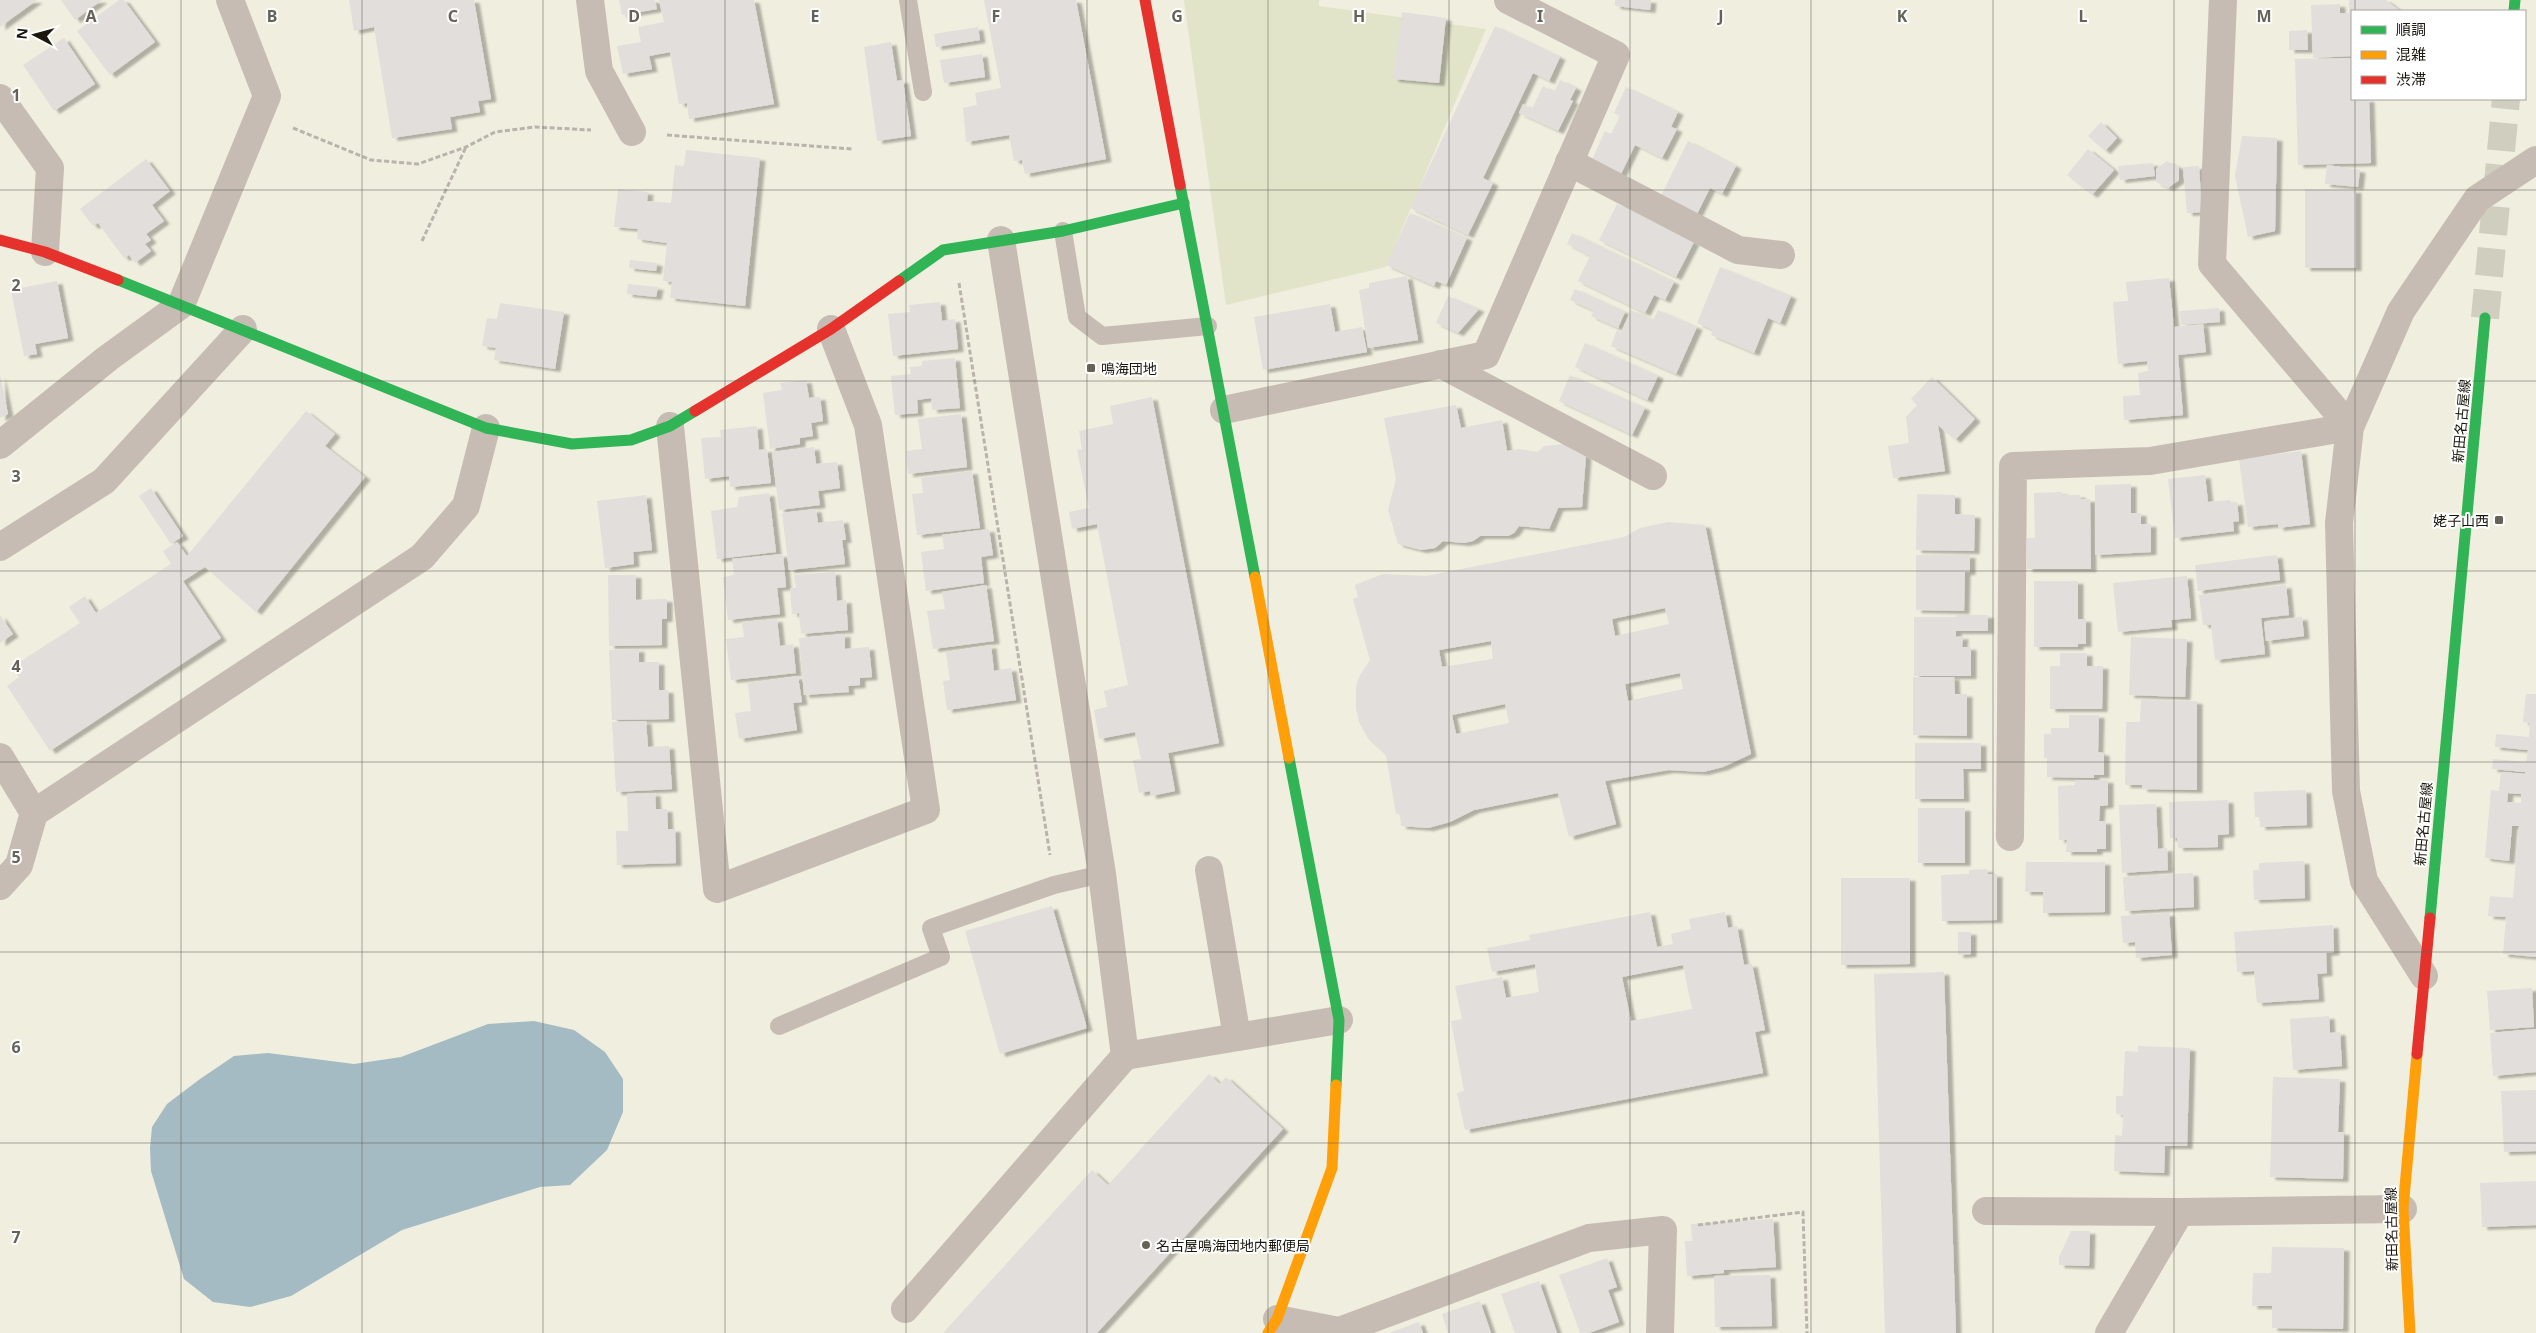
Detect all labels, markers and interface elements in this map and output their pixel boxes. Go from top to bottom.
text: A [85,5,97,27]
text: B [267,5,277,27]
text: C [448,5,458,27]
text: D [628,5,640,27]
text: E [811,5,820,27]
text: F [992,5,1000,27]
text: G [1171,5,1183,27]
text: H [1353,5,1365,27]
text: I [1537,5,1543,27]
text: J [1716,5,1724,27]
text: K [1897,5,1908,27]
text: L [2079,5,2088,27]
text: M [2256,5,2272,27]
north arrow [10,10,60,60]
legend [2351,10,2526,100]
text: 順調 [2396,19,2426,39]
text: N [12,27,32,40]
text: 混雑 [2396,44,2426,64]
text: 渋滞 [2396,69,2426,89]
text: 1 [11,84,21,106]
text: 2 [11,274,21,296]
place label: 鳴海団地 [1101,359,1157,378]
marker: 鳴海団地 [1085,362,1097,374]
street label: 新田名古屋線 [2448,378,2474,464]
text: 3 [11,465,21,487]
place label: 姥子山西 [2433,511,2489,530]
marker: 姥子山西 [2493,514,2505,526]
text: 4 [11,655,21,677]
street label: 新田名古屋線 [2410,781,2436,867]
text: 5 [11,846,21,868]
text: 6 [11,1036,21,1058]
street label: 新田名古屋線 [2381,1187,2401,1271]
text: 7 [11,1226,21,1248]
place label: 名古屋鳴海団地内郵便局 [1156,1236,1310,1255]
marker: 名古屋鳴海団地内郵便局 [1140,1239,1152,1251]

